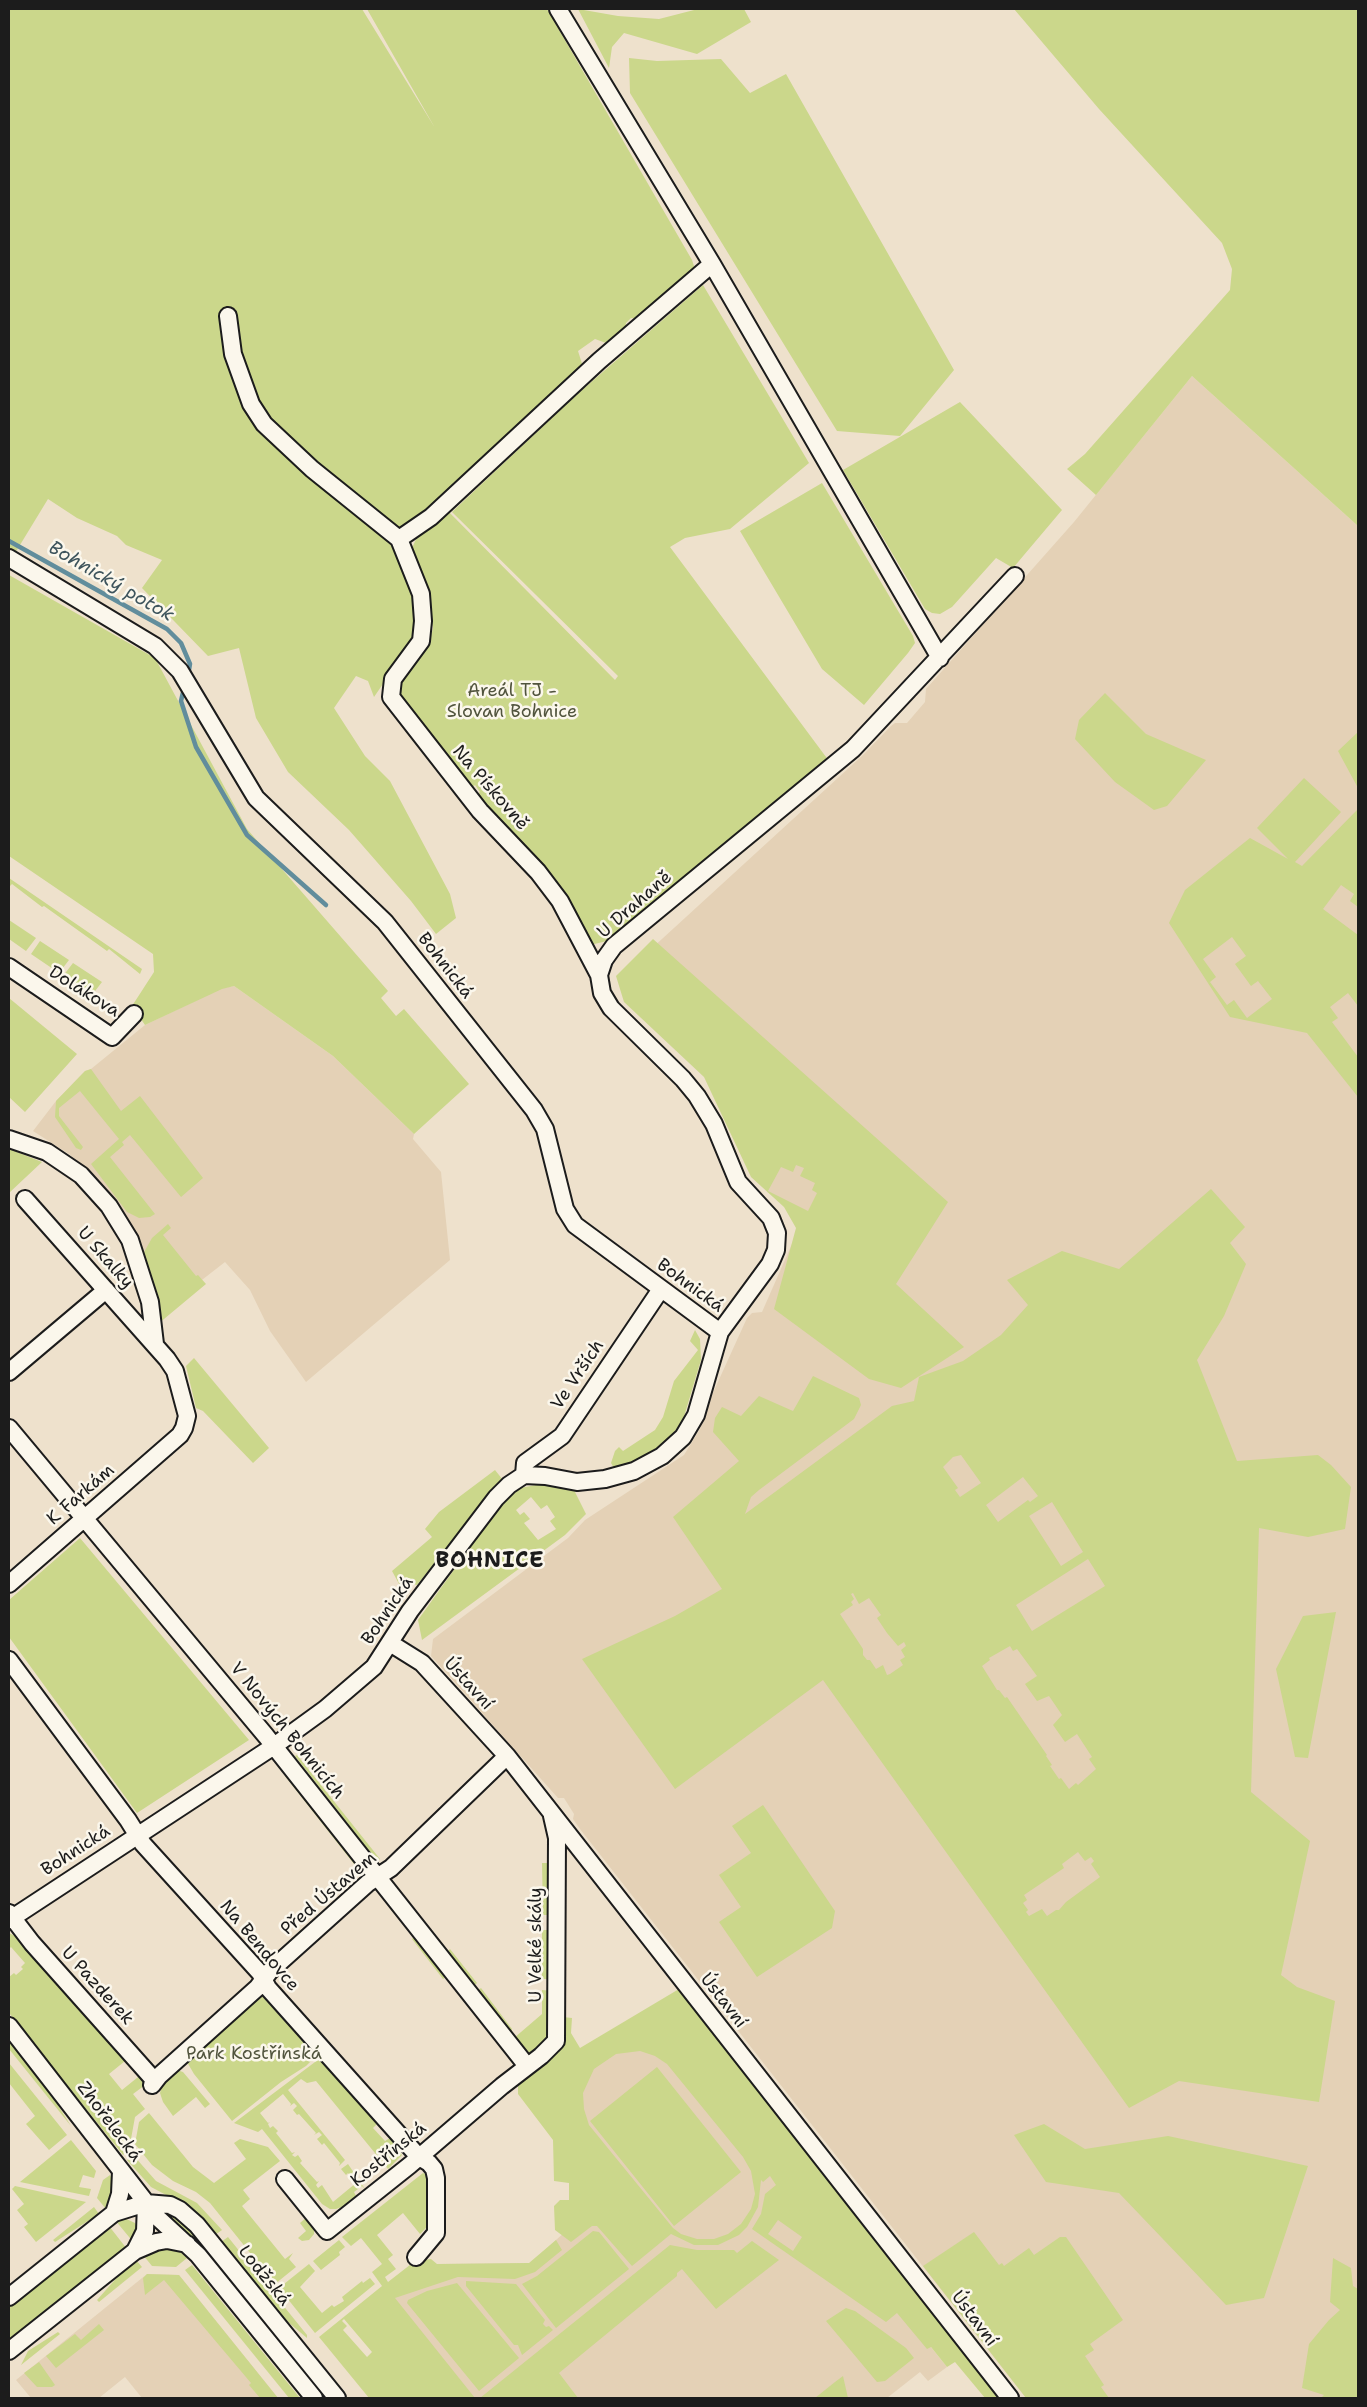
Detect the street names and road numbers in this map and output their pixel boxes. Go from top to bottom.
street label: Na Pískovně [447,741,533,835]
street label: U Drahaně [593,867,677,943]
street label: Bohnická [413,929,477,1003]
street label: Dolákova [44,962,124,1022]
street label: U Skalky [72,1223,138,1293]
street label: Bohnická [652,1254,728,1318]
street label: Ve Vrších [547,1336,609,1414]
street label: K Farkám [43,1460,119,1530]
street label: Bohnická [357,1573,419,1649]
street label: Ústavní [439,1653,497,1715]
street label: V Nových Bohnicích [225,1658,349,1804]
street label: Bohnická [38,1821,114,1881]
street label: Před Ústavem [277,1848,381,1940]
street label: U Velké skály [525,1887,547,2003]
street label: Na Bendovce [215,1896,303,1996]
street label: U Pazderek [56,1942,138,2030]
street label: Ústavní [695,1969,751,2033]
street label: Zhořelecká [72,2078,146,2166]
street label: Kostřínská [347,2118,431,2192]
street label: Lodžská [233,2241,295,2311]
street label: Ústavní [946,2287,1002,2351]

